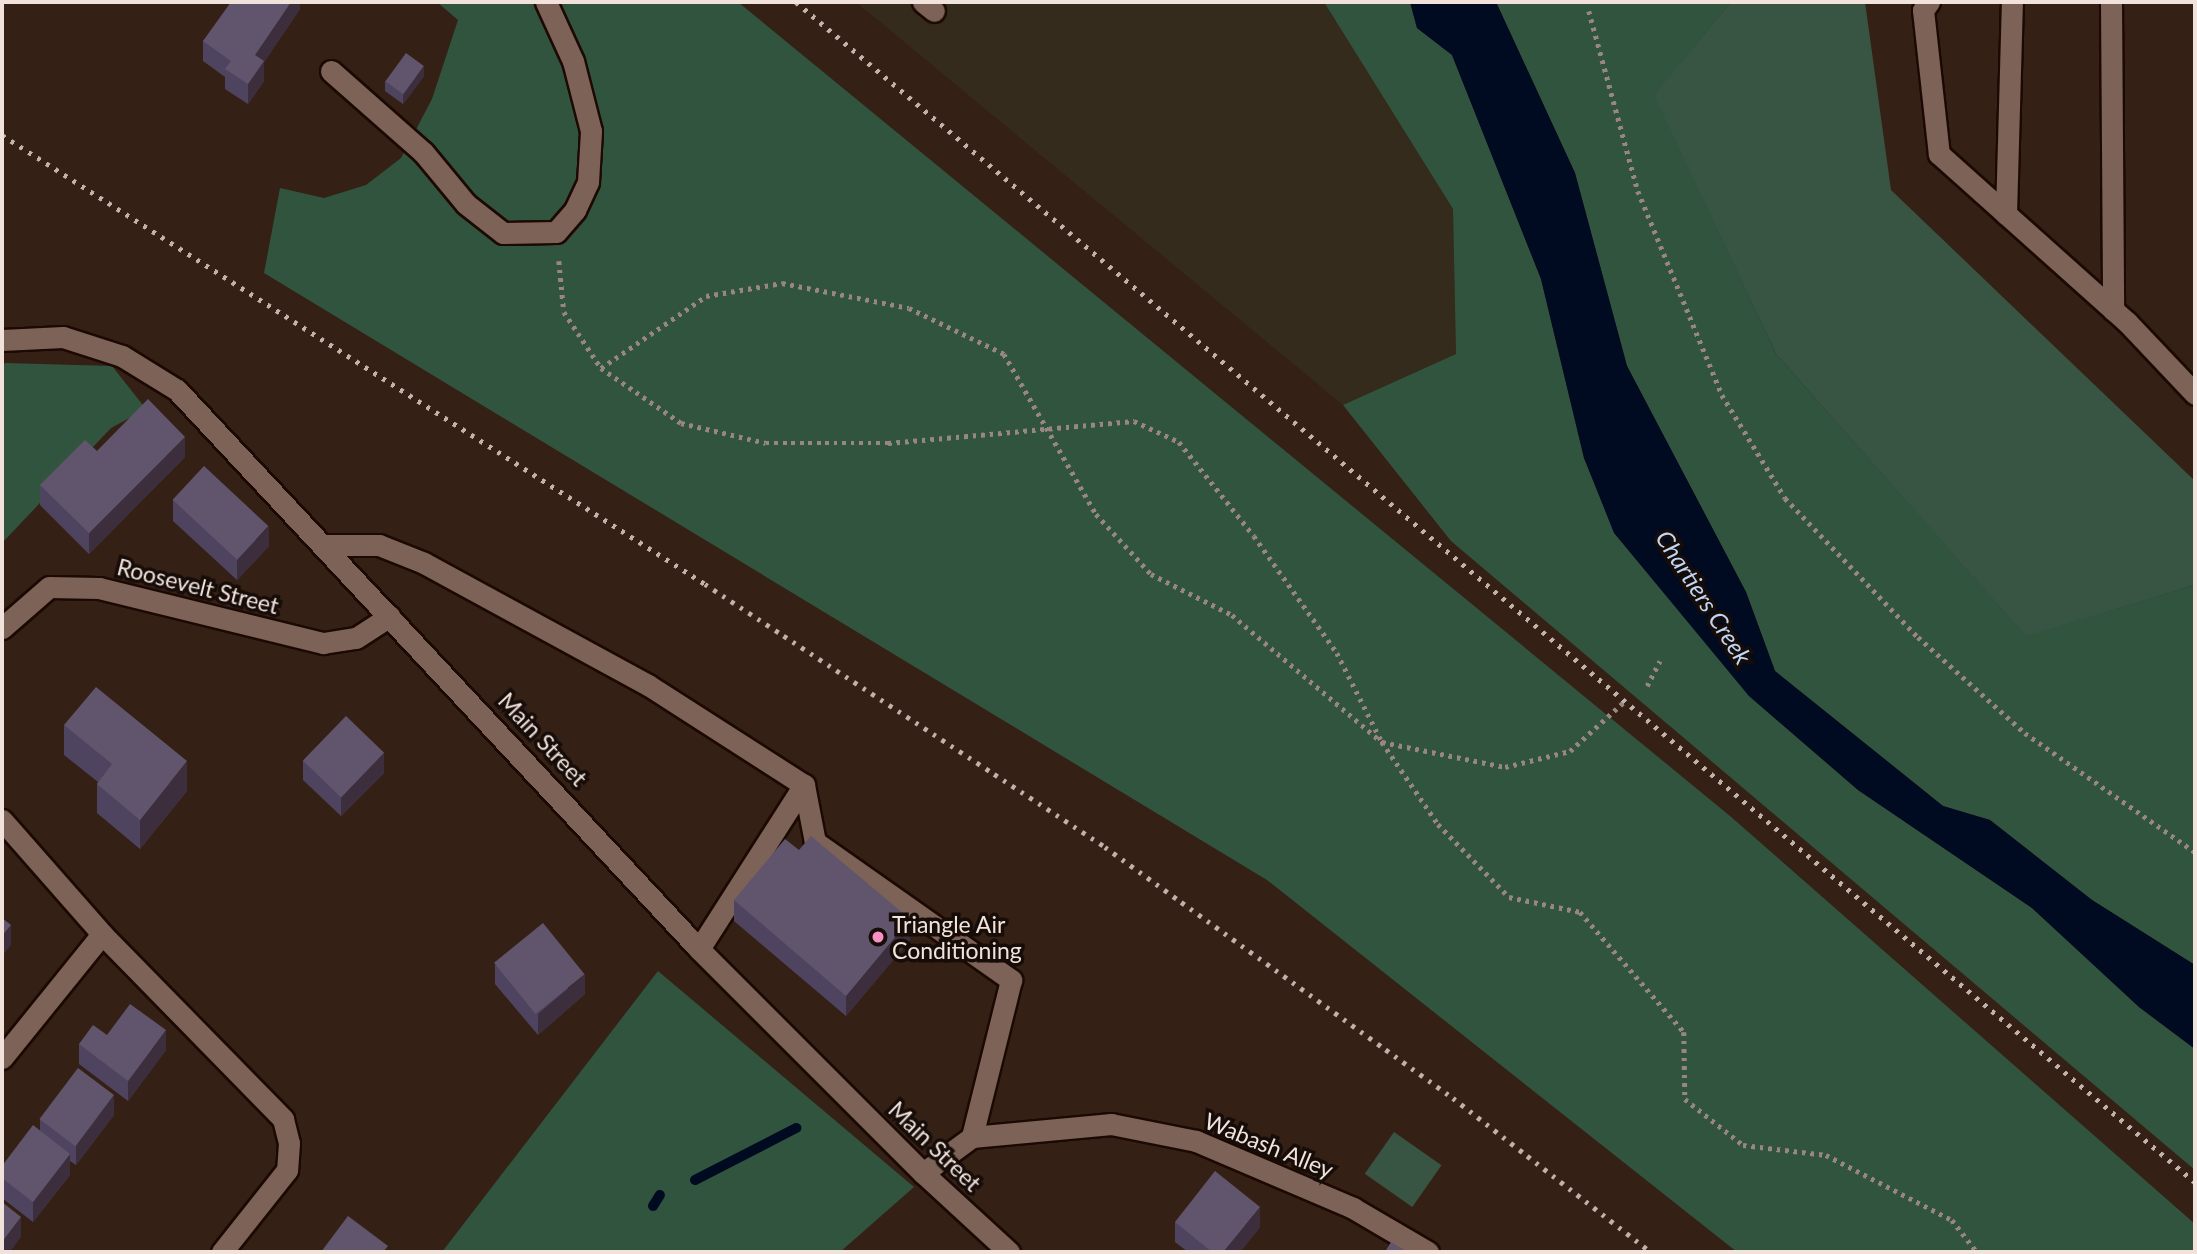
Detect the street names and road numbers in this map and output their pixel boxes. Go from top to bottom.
street label: Roosevelt Street [114,553,282,619]
street label: Main Street [493,687,593,791]
street label: Main Street [883,1095,987,1197]
street label: Wabash Alley [1200,1107,1338,1183]

